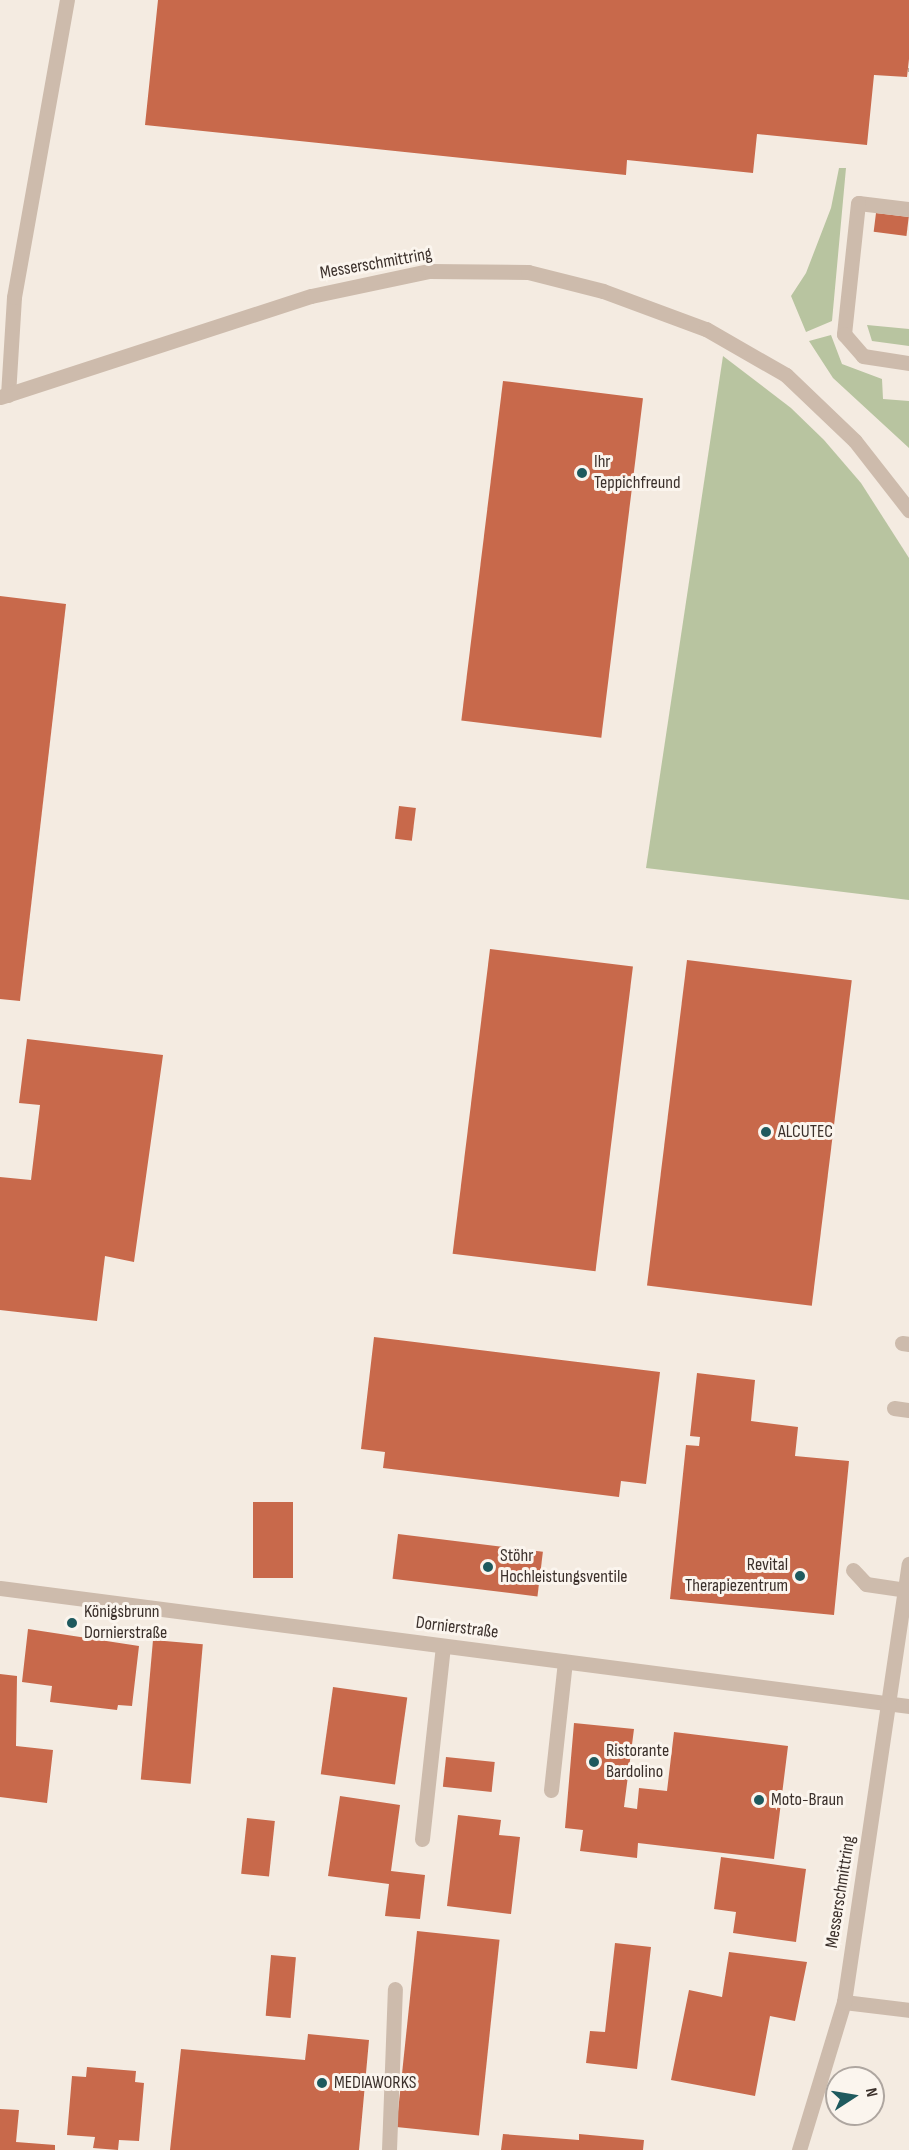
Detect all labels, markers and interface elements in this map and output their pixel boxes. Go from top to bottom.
street label: Messerschmittring [318,244,434,284]
place label: Ihr Teppichfreund [594,452,681,494]
marker: Ihr Teppichfreund [575,466,589,480]
place label: ALCUTEC [778,1121,833,1143]
marker: ALCUTEC [759,1125,773,1139]
place label: Stöhr Hochleistungsventile [500,1546,628,1588]
place label: Revital Therapiezentrum [685,1555,788,1598]
marker: Stöhr Hochleistungsventile [481,1560,495,1574]
marker: Revital Therapiezentrum [793,1569,807,1583]
place label: Königsbrunn Dornierstraße [84,1602,167,1644]
street label: Dornierstraße [414,1612,500,1644]
marker: Königsbrunn Dornierstraße [65,1616,79,1630]
place label: Ristorante Bardolino [606,1741,669,1784]
marker: Ristorante Bardolino [587,1755,601,1769]
place label: Moto-Braun [771,1789,844,1811]
marker: Moto-Braun [752,1793,766,1807]
street label: Messerschmittring [821,1834,861,1950]
north arrow [825,2066,885,2126]
place label: MEDIAWORKS [334,2072,416,2094]
marker: MEDIAWORKS [315,2076,329,2090]
text: N [861,2086,881,2099]

